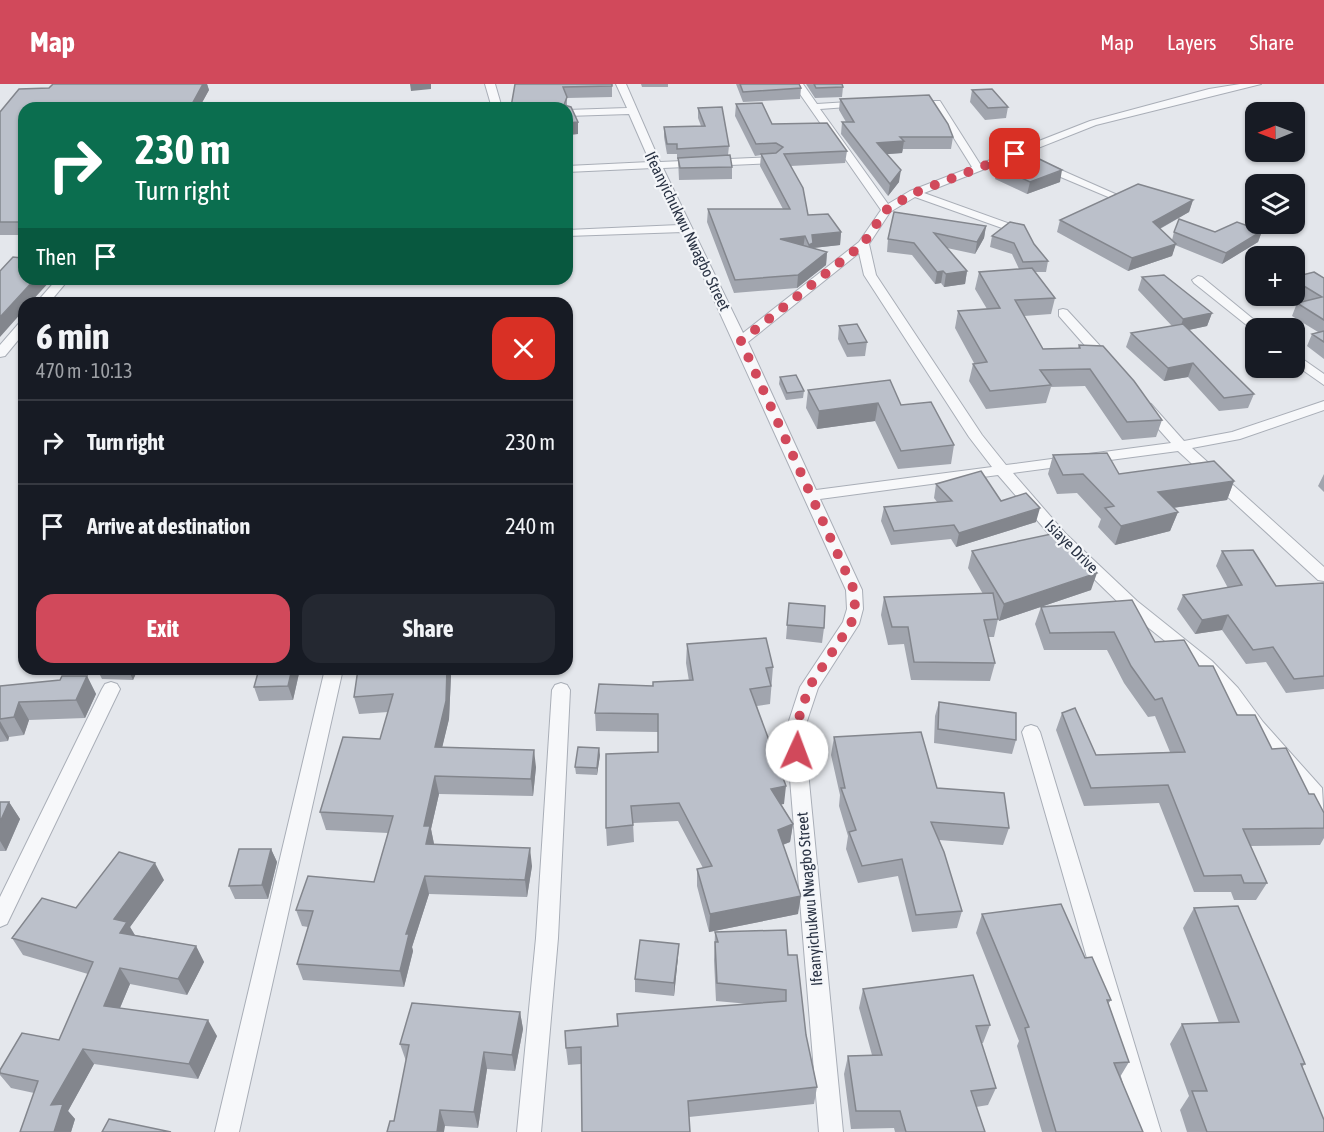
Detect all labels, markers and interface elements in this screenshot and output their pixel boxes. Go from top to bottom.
text: Map [30,26,75,58]
text: Map [1100,30,1134,54]
text: Layers [1167,30,1217,54]
text: Share [1250,30,1294,54]
north arrow [1245,102,1305,162]
map controls [1245,102,1305,378]
text: 230 m [135,125,230,173]
icon: right [36,126,114,204]
pin [989,128,1040,179]
icon: arrive [998,137,1031,170]
street label: Ifeanyichukwu Nwagbo Street [641,149,735,314]
button: layers [1245,174,1305,234]
text: Turn right [135,175,230,206]
icon: arrive [89,240,122,273]
text: Then [36,244,77,270]
button: + [1245,246,1305,306]
text: 6 min [36,315,110,357]
button: close [492,317,555,380]
button: − [1245,318,1305,378]
text: 470 m · 10:13 [36,359,133,382]
icon: right [36,426,69,459]
text: Turn right [87,429,164,455]
text: 230 m [505,429,555,455]
icon: arrive [36,510,69,543]
text: Arrive at destination [87,513,250,539]
text: 240 m [505,513,555,539]
street label: Isiaye Drive [1041,516,1102,577]
button: Exit [36,594,290,663]
button: Share [302,594,555,663]
position arrow [765,719,829,783]
street label: Ifeanyichukwu Nwagbo Street [792,811,827,987]

